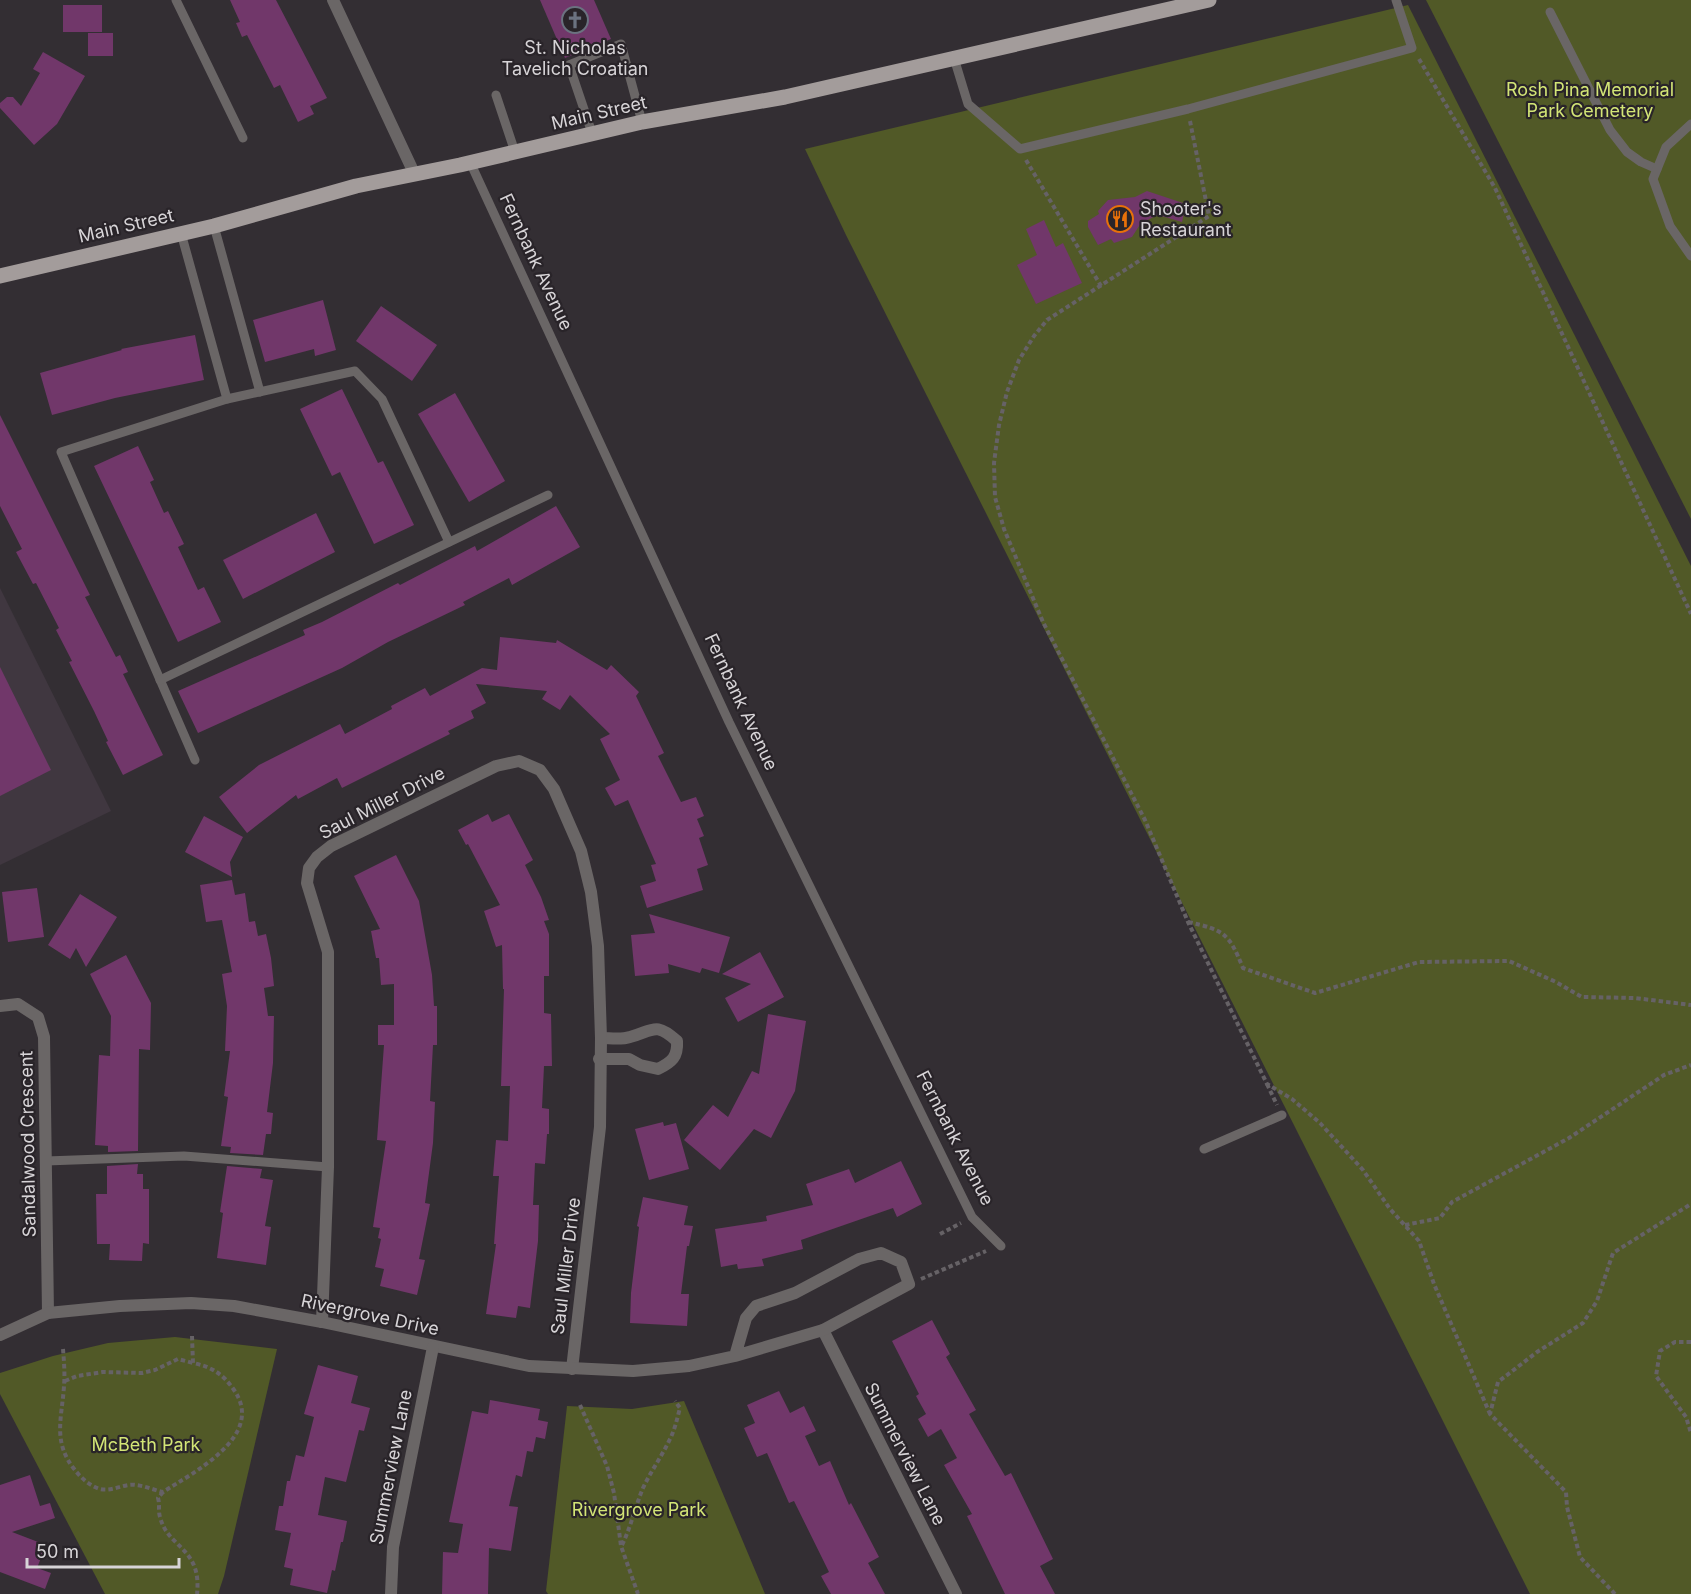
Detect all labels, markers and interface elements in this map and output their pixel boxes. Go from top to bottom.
church icon: St. Nicholas Tavelich Croatian [560,5,590,35]
place label: St. Nicholas Tavelich Croatian [502,37,648,79]
park label: Rosh Pina Memorial Park Cemetery [1506,79,1674,121]
street label: Main Street [549,91,649,134]
street label: Fernbank Avenue [496,190,577,333]
place label: Shooter's Restaurant [1140,198,1232,240]
street label: Main Street [76,204,176,247]
restaurant icon: Shooter's Restaurant [1105,204,1135,234]
street label: Fernbank Avenue [701,630,782,773]
street label: Saul Miller Drive [315,762,448,843]
street label: Sandalwood Crescent [15,1050,40,1238]
street label: Fernbank Avenue [912,1067,998,1209]
street label: Saul Miller Drive [547,1196,584,1336]
street label: Rivergrove Drive [299,1290,441,1339]
street label: Summerview Lane [860,1379,950,1529]
street label: Summerview Lane [365,1388,416,1546]
park label: McBeth Park [92,1434,201,1455]
park label: Rivergrove Park [572,1499,706,1520]
scale bar [27,1531,178,1569]
text: 50 m [36,1541,79,1562]

